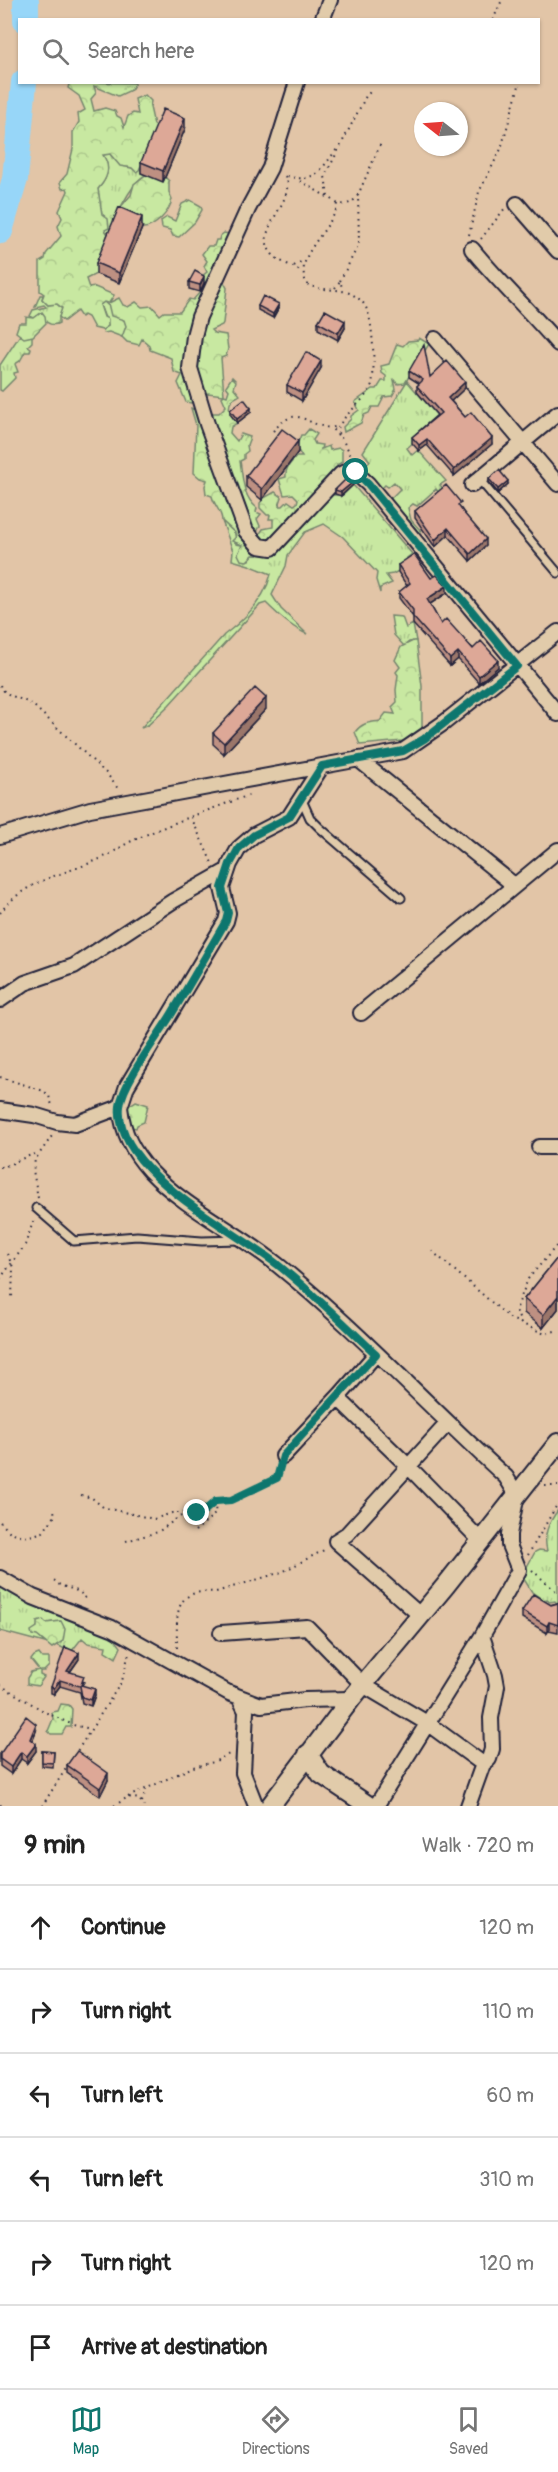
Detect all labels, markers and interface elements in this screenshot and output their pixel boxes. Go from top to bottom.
search box [18,18,540,84]
icon: search [39,35,72,68]
text: Search here [87,37,194,65]
north arrow [414,102,468,156]
route start [342,458,368,484]
route end [183,1499,209,1525]
text: 9 min [24,1829,85,1861]
text: Walk · 720 m [422,1833,534,1858]
icon: ahead [24,1911,57,1944]
text: Continue [81,1913,165,1941]
text: 120 m [479,1915,534,1940]
icon: right [24,1995,57,2028]
text: Turn right [81,1997,171,2025]
text: 110 m [483,1999,534,2024]
icon: left [24,2079,57,2112]
text: Turn left [81,2081,163,2109]
text: 60 m [487,2083,534,2108]
icon: left [24,2163,57,2196]
text: Turn left [81,2165,163,2193]
text: 310 m [479,2167,534,2192]
icon: right [24,2247,57,2280]
text: Turn right [81,2249,171,2277]
text: 120 m [479,2251,534,2276]
icon: arrive [24,2331,57,2364]
text: Arrive at destination [81,2333,267,2361]
tab: Map [70,2403,103,2459]
tab: Directions [242,2403,310,2459]
tab: Saved [449,2403,488,2459]

